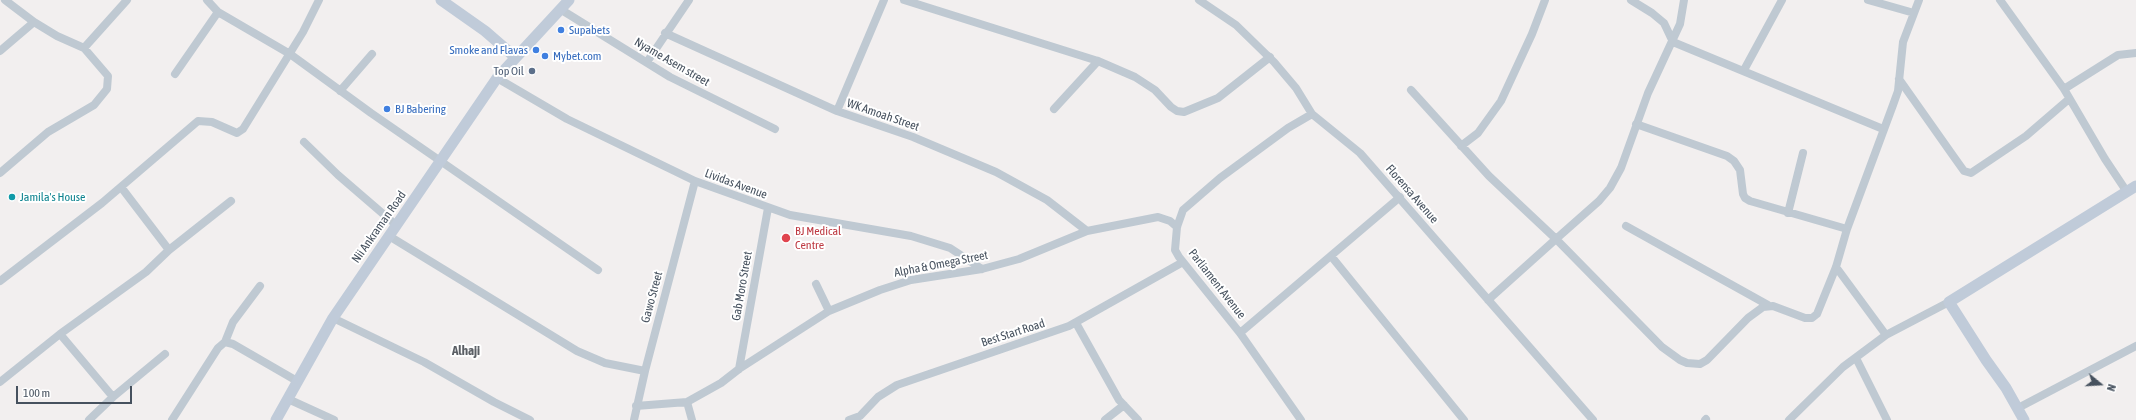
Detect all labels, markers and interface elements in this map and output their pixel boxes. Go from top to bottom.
place label: Supabets [569,23,610,37]
marker: Supabets [556,25,566,35]
street label: Nyame Asem street [632,35,712,89]
place label: Smoke and Flavas [450,43,528,57]
marker: Smoke and Flavas [531,45,541,55]
place label: Mybet.com [553,49,601,63]
marker: Mybet.com [540,51,550,61]
place label: Top Oil [494,64,524,78]
marker: Top Oil [527,66,537,76]
street label: WK Amoah Street [845,96,921,134]
place label: BJ Babering [395,102,446,116]
marker: BJ Babering [382,104,392,114]
street label: Florensa Avenue [1383,162,1441,226]
street label: Lividas Avenue [703,166,769,202]
street label: Nii Ankraman Road [349,188,409,266]
place label: Jamila's House [20,190,86,204]
marker: Jamila's House [7,192,17,202]
place label: BJ Medical Centre [795,224,841,252]
marker: BJ Medical Centre [780,232,792,244]
street label: Parliament Avenue [1185,246,1249,322]
street label: Alpha & Omega Street [893,248,989,280]
street label: Gab Moro Street [729,250,755,322]
street label: Gawo Street [638,270,666,324]
street label: Best Start Road [979,316,1047,350]
district label: Alhaji [452,343,480,359]
north arrow [2080,364,2120,404]
scale bar [18,378,134,404]
text: N [2105,383,2118,393]
text: 100 m [23,386,50,400]

